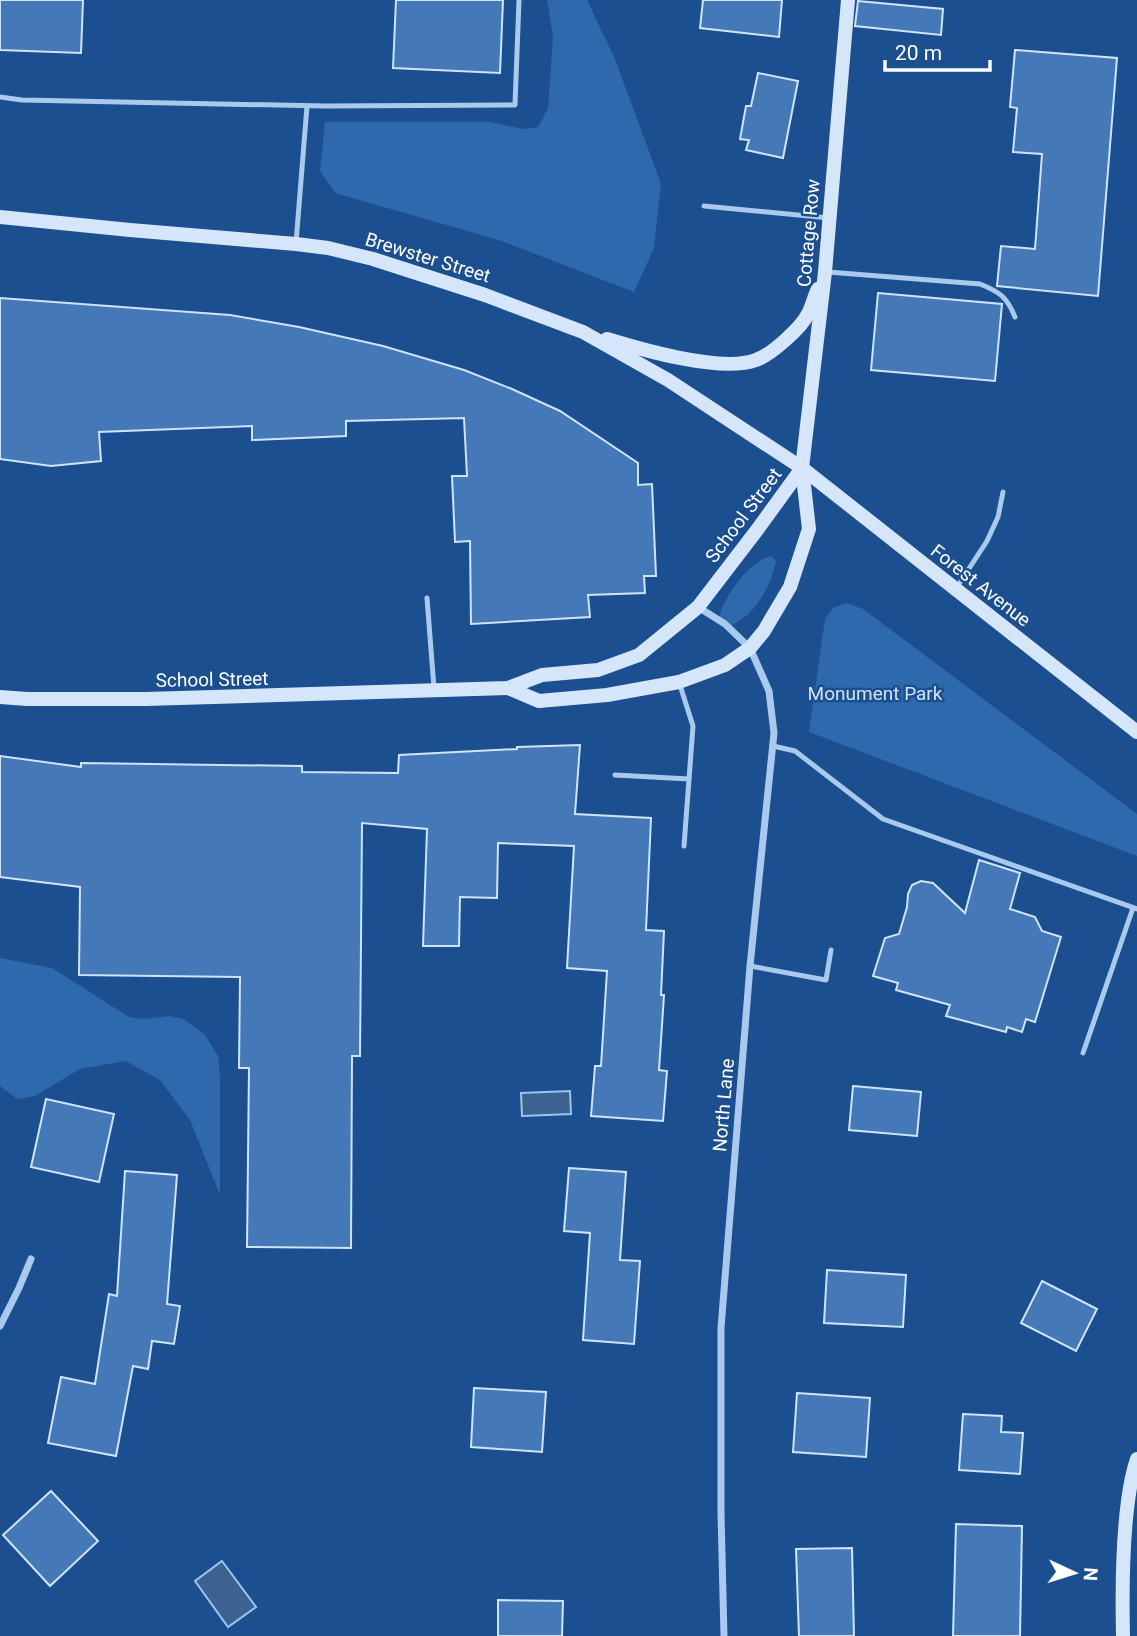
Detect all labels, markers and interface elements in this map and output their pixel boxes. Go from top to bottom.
scale bar [885,28,990,72]
text: 20 m [895,41,942,65]
street label: Cottage Row [792,178,825,288]
street label: Brewster Street [362,228,493,287]
street label: School Street [700,463,787,567]
street label: Forest Avenue [926,539,1035,632]
street label: School Street [155,667,269,692]
park label: Monument Park [808,682,943,705]
street label: North Lane [708,1057,739,1153]
north arrow [1039,1538,1109,1608]
text: N [1079,1567,1102,1582]

